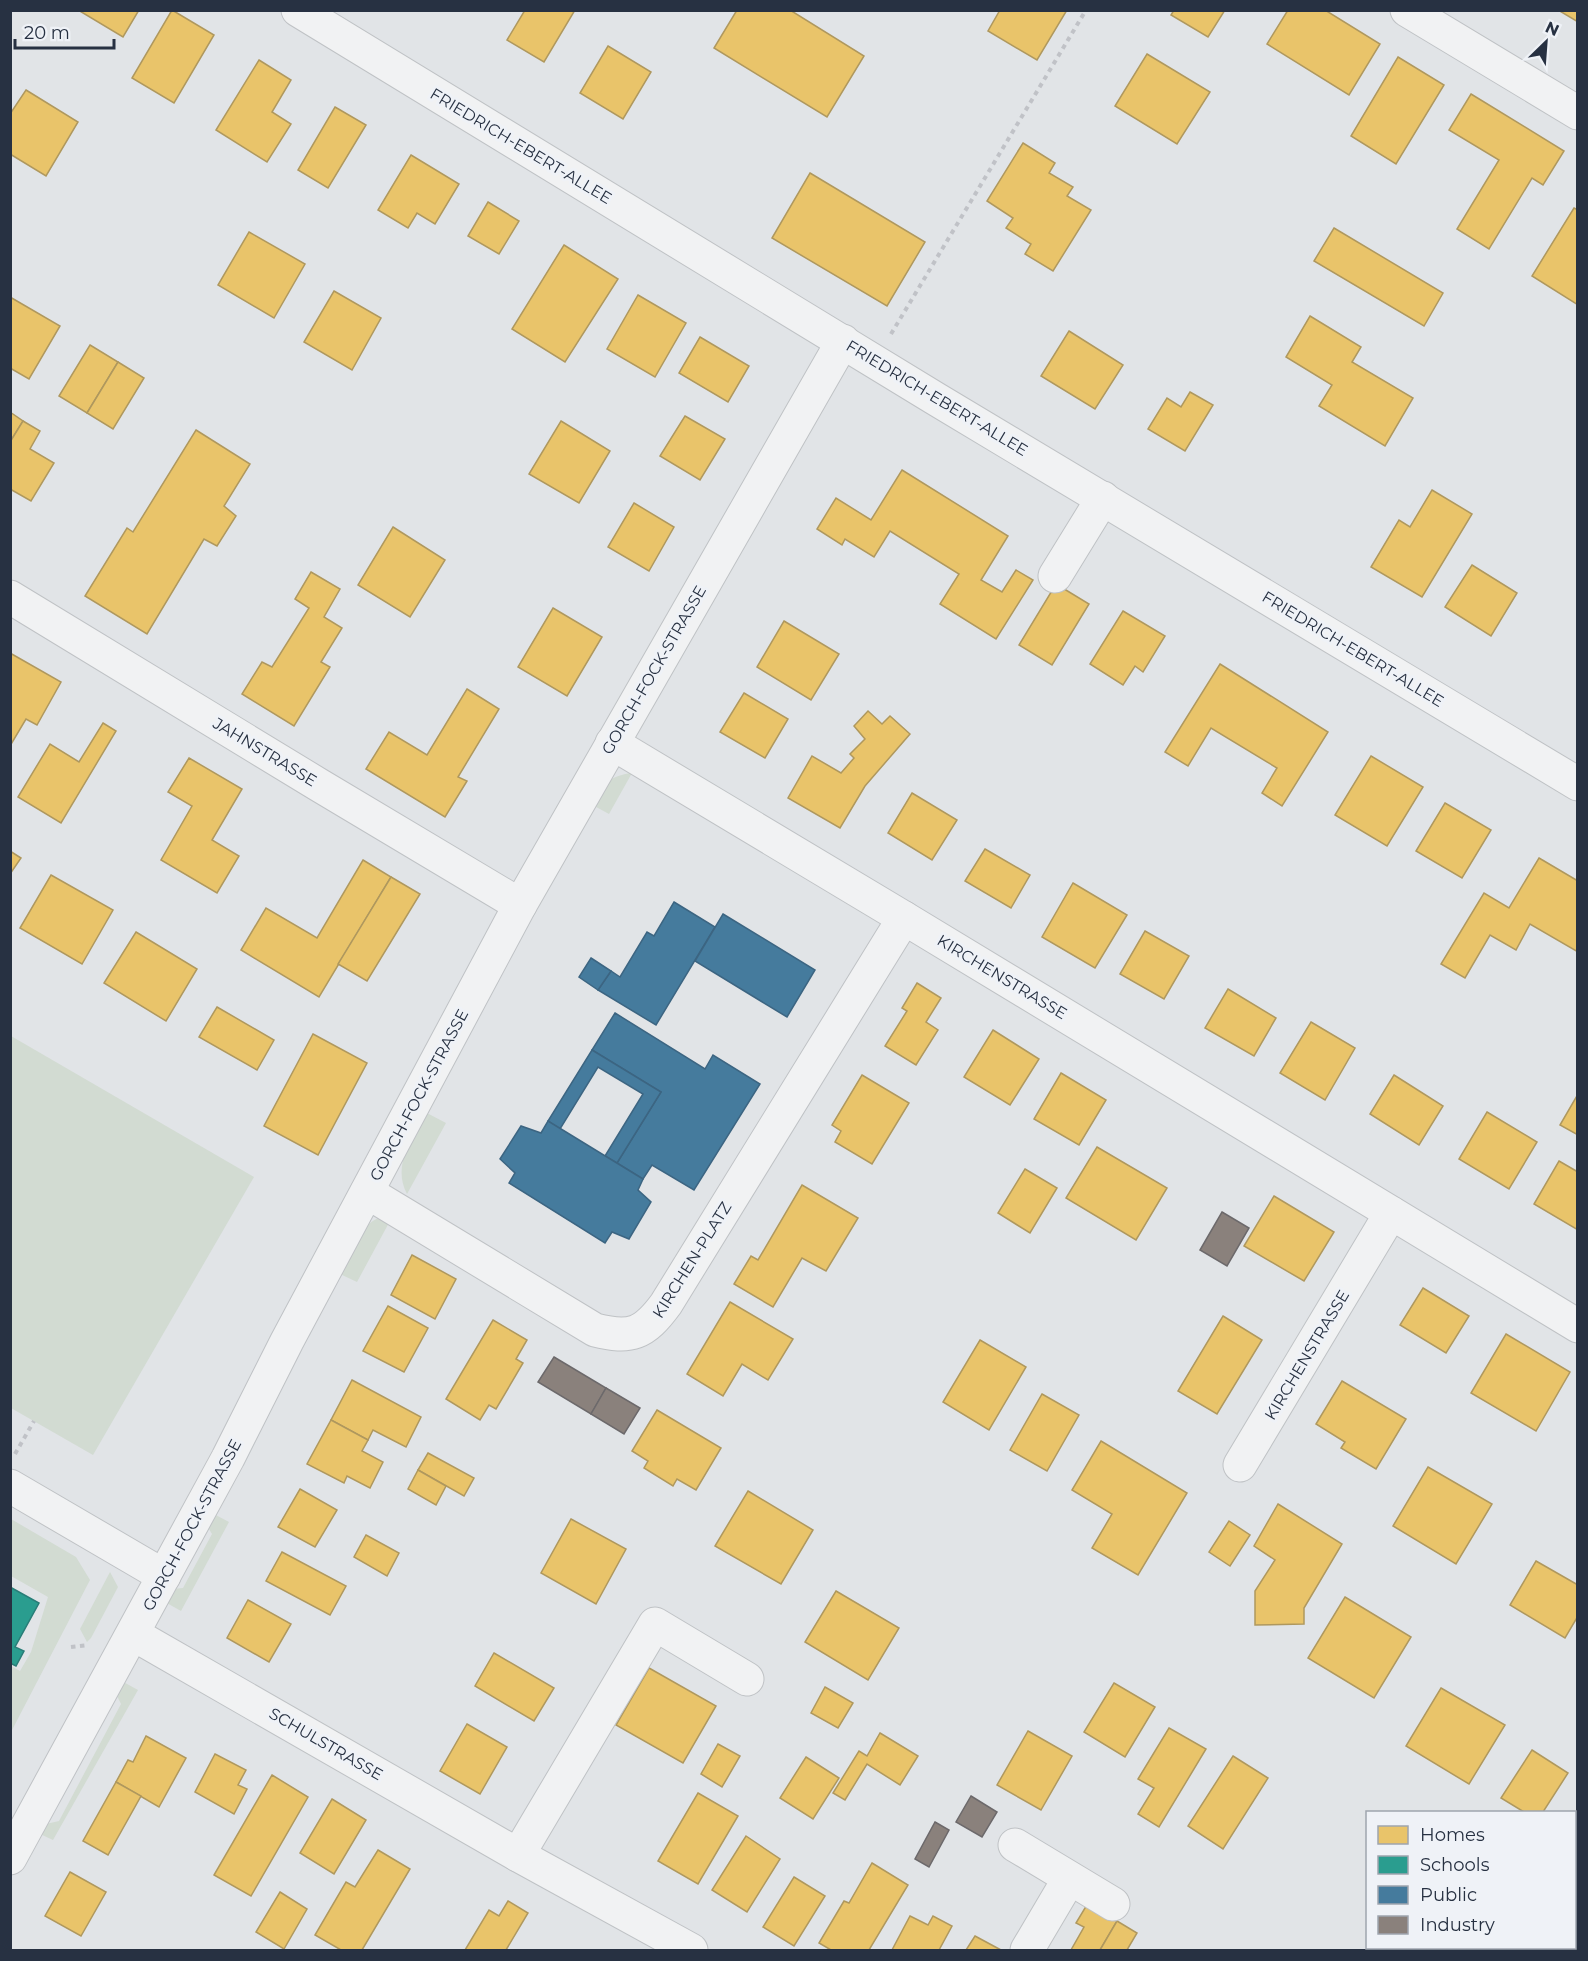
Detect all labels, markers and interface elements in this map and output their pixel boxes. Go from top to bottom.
scale bar [15,12,114,50]
north arrow [1516,12,1576,72]
text: N [1542,18,1562,40]
text: 20 m [24,22,70,44]
street label: FRIEDRICH-EBERT-ALLEE [427,84,615,208]
street label: FRIEDRICH-EBERT-ALLEE [843,336,1031,460]
street label: GORCH-FOCK-STRASSE [598,582,710,758]
street label: FRIEDRICH-EBERT-ALLEE [1259,587,1447,711]
street label: JAHNSTRASSE [209,713,320,790]
street label: KIRCHENSTRASSE [934,931,1070,1023]
street label: GORCH-FOCK-STRASSE [366,1006,472,1184]
street label: KIRCHEN-PLATZ [649,1198,735,1322]
street label: KIRCHENSTRASSE [1261,1287,1353,1423]
street label: GORCH-FOCK-STRASSE [139,1436,245,1614]
street label: SCHULSTRASSE [266,1704,386,1784]
legend [1366,1811,1576,1949]
text: Homes [1420,1824,1485,1846]
text: Schools [1420,1854,1490,1876]
text: Public [1420,1884,1477,1906]
text: Industry [1420,1914,1495,1936]

